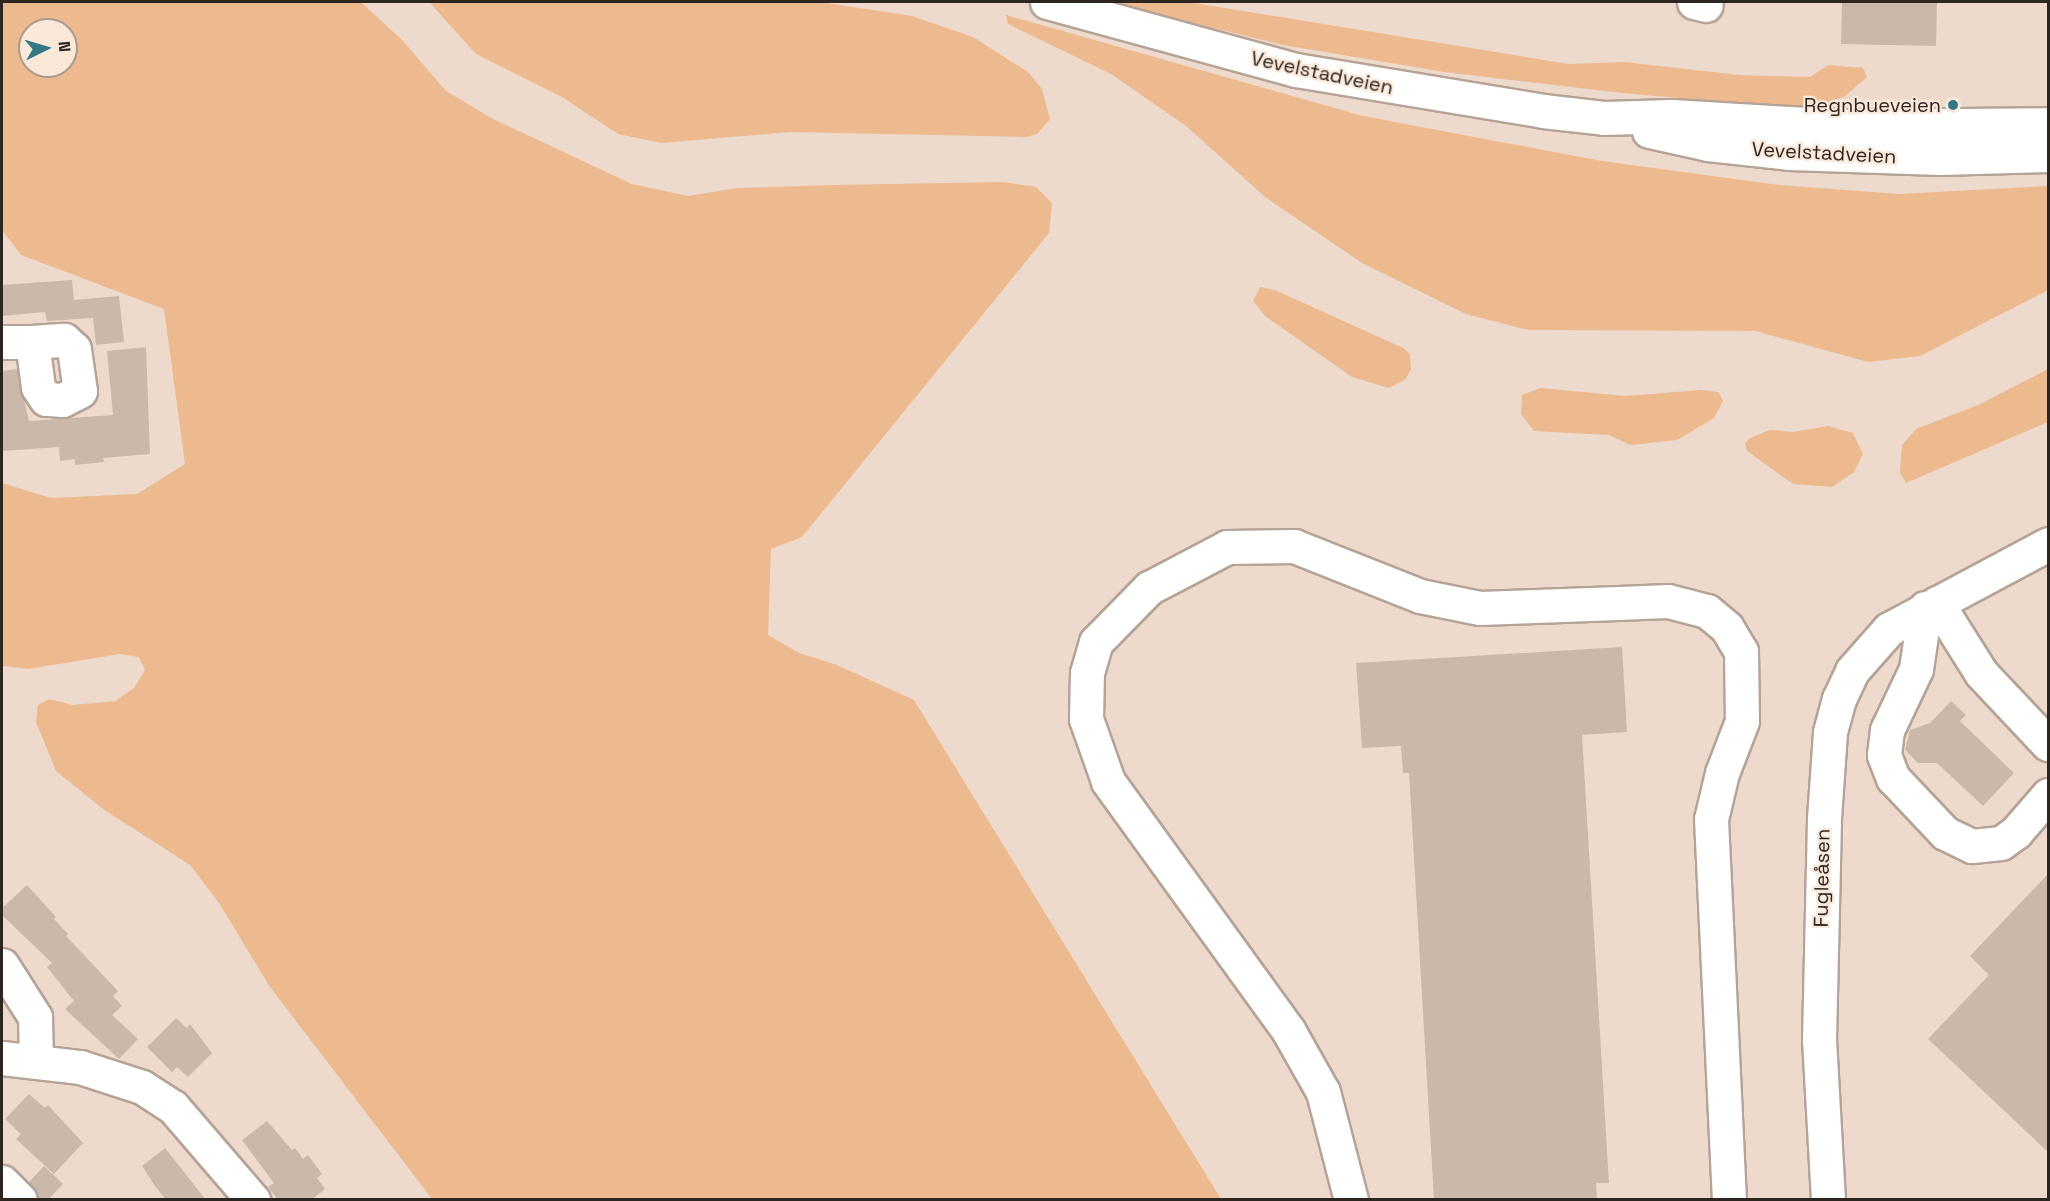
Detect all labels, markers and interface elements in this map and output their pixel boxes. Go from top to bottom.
north arrow [18,18,78,78]
text: N [54,40,75,53]
street label: Vevelstadveien [1249,46,1395,100]
place label: Regnbueveien [1804,93,1941,117]
marker: Regnbueveien [1946,98,1960,112]
street label: Vevelstadveien [1751,137,1897,169]
street label: Fugleåsen [1809,828,1835,928]

